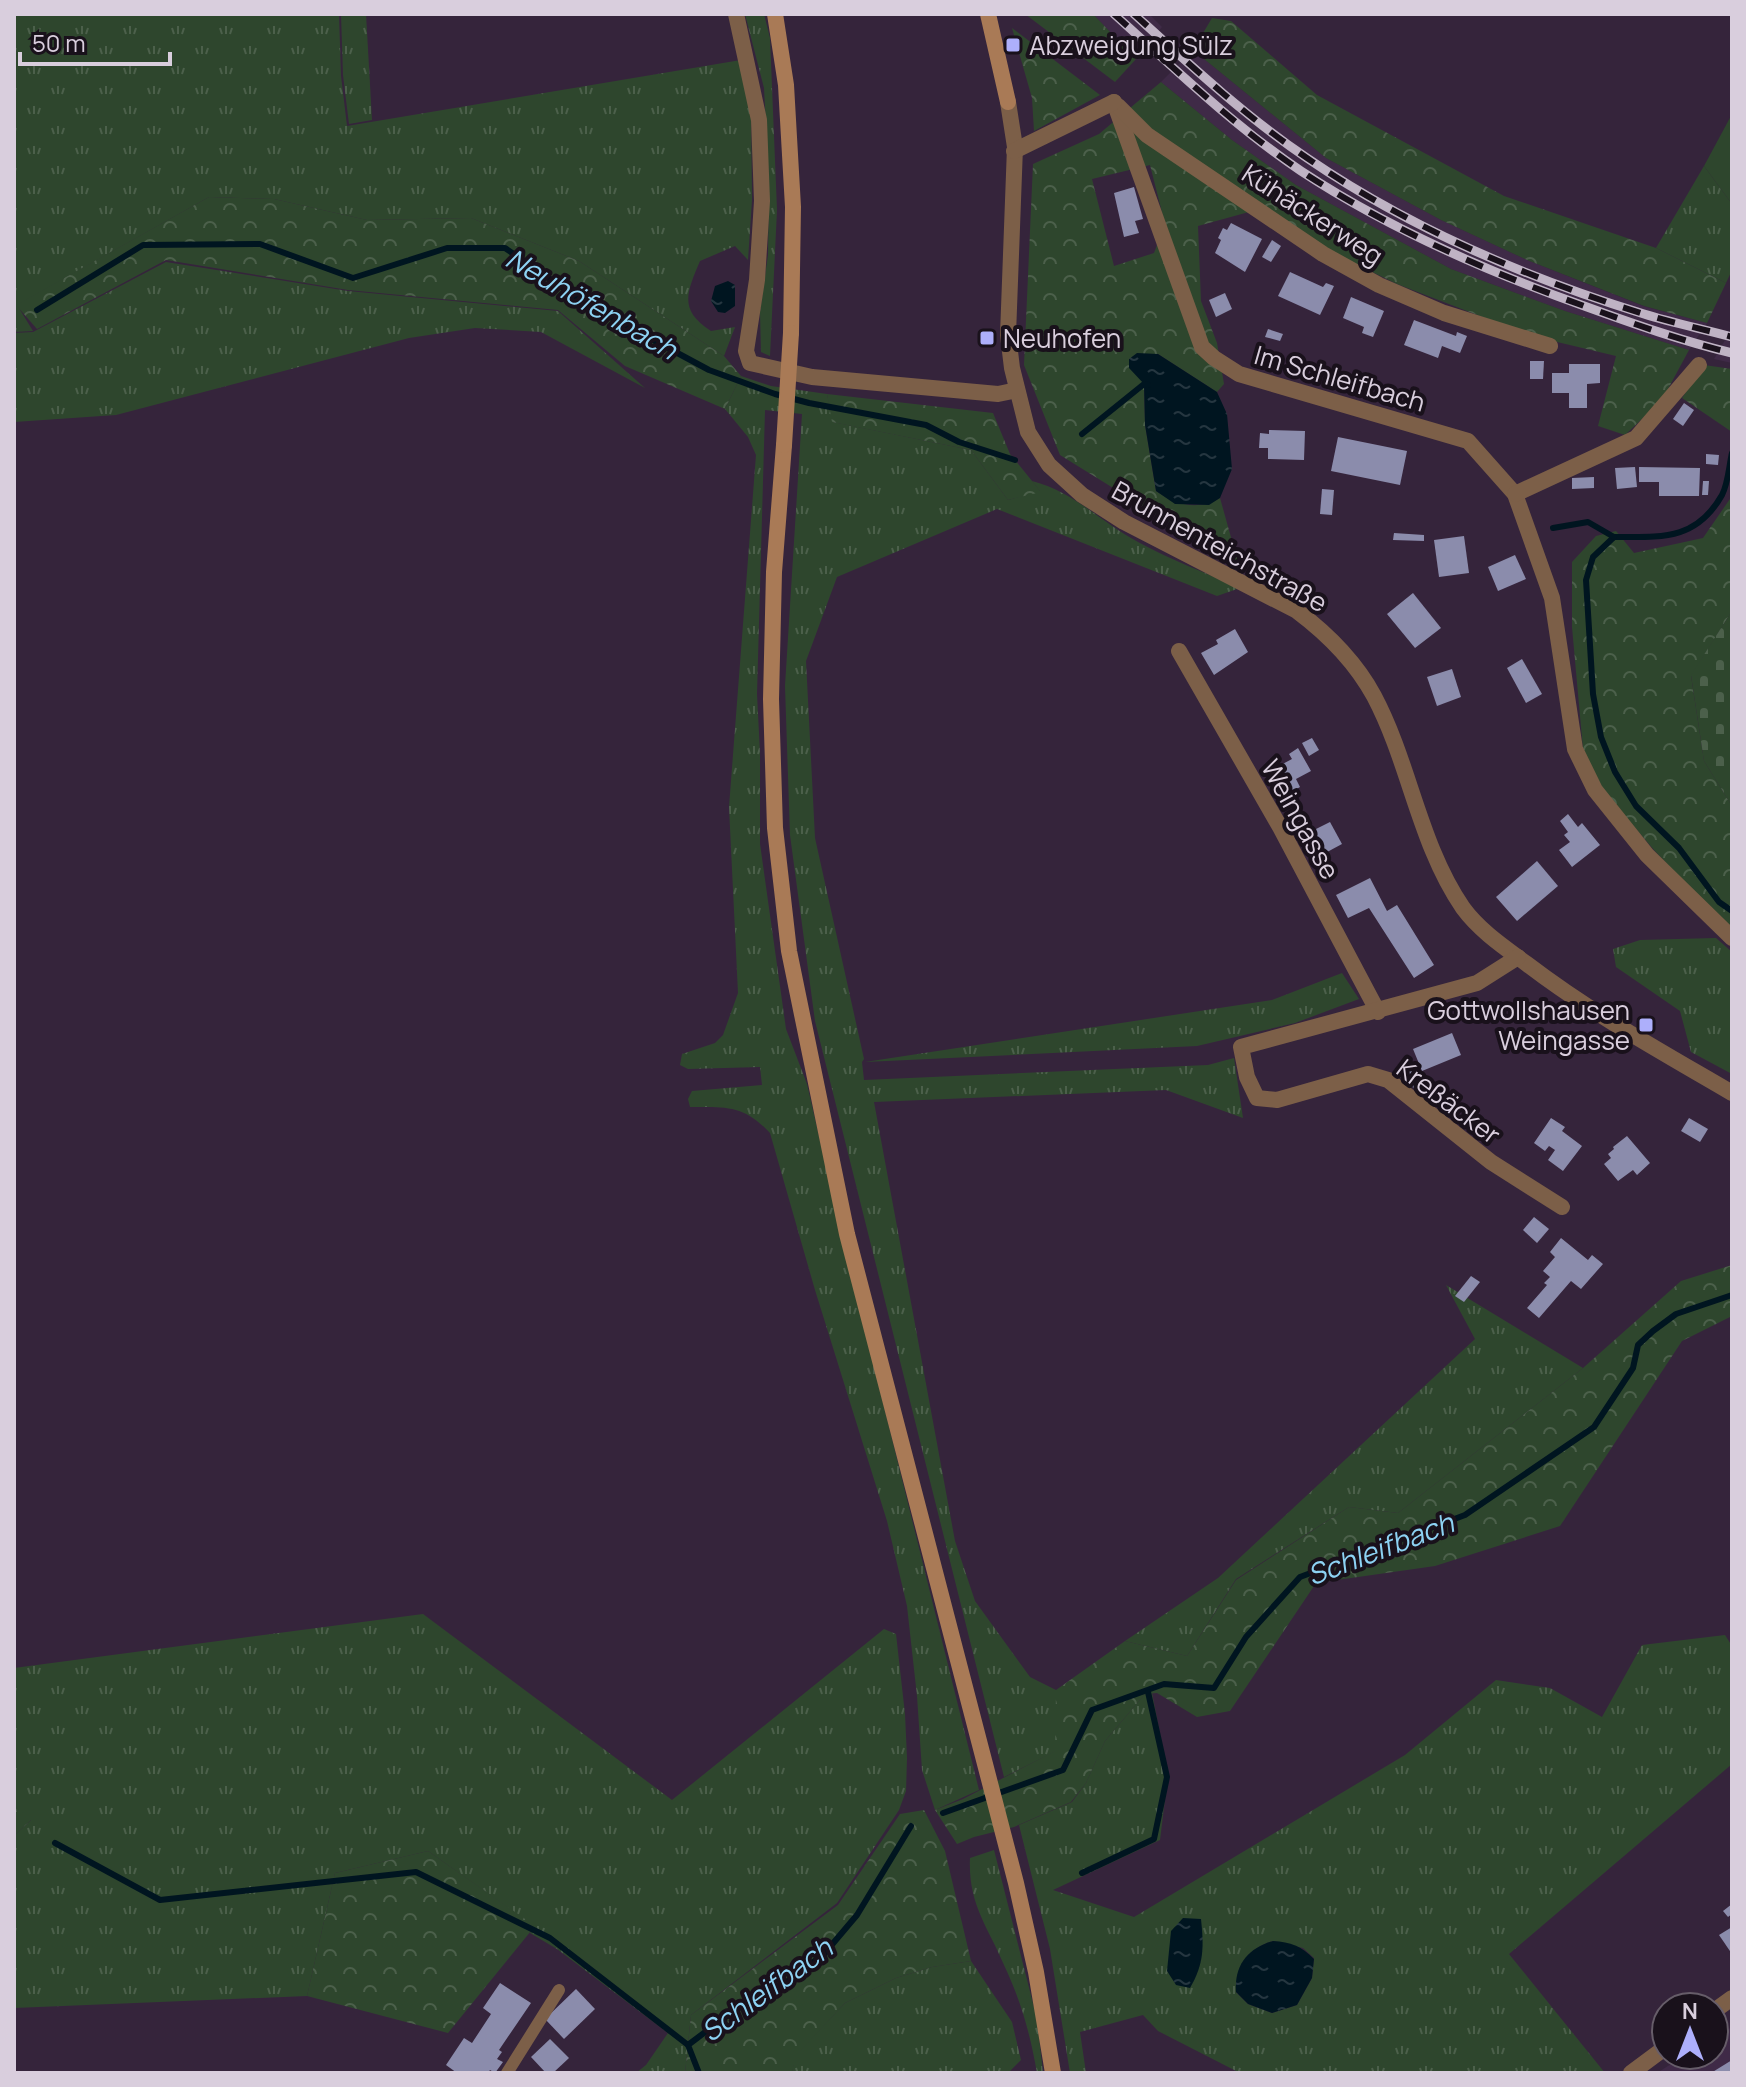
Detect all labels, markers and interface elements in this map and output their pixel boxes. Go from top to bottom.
scale bar [20,16,170,66]
text: 50 m [32,26,86,59]
place label: Abzweigung Sülz [1029,27,1233,63]
marker: Abzweigung Sülz [1004,36,1022,54]
street label: Kühäckerweg [1235,155,1391,273]
water label: Neuhöfenbach [500,239,686,368]
place label: Neuhofen [1003,320,1121,356]
marker: Neuhofen [978,329,996,347]
street label: Im Schleifbach [1250,336,1430,420]
street label: Brunnenteichstraße [1106,472,1334,620]
street label: Weingasse [1253,753,1349,885]
place label: Gottwollshausen Weingasse [1427,992,1630,1058]
marker: Gottwollshausen Weingasse [1637,1016,1655,1034]
street label: Kreßäcker [1390,1050,1508,1152]
water label: Schleifbach [1301,1502,1460,1593]
water label: Schleifbach [693,1928,841,2050]
north arrow [1650,1991,1730,2071]
text: N [1682,1996,1698,2026]

